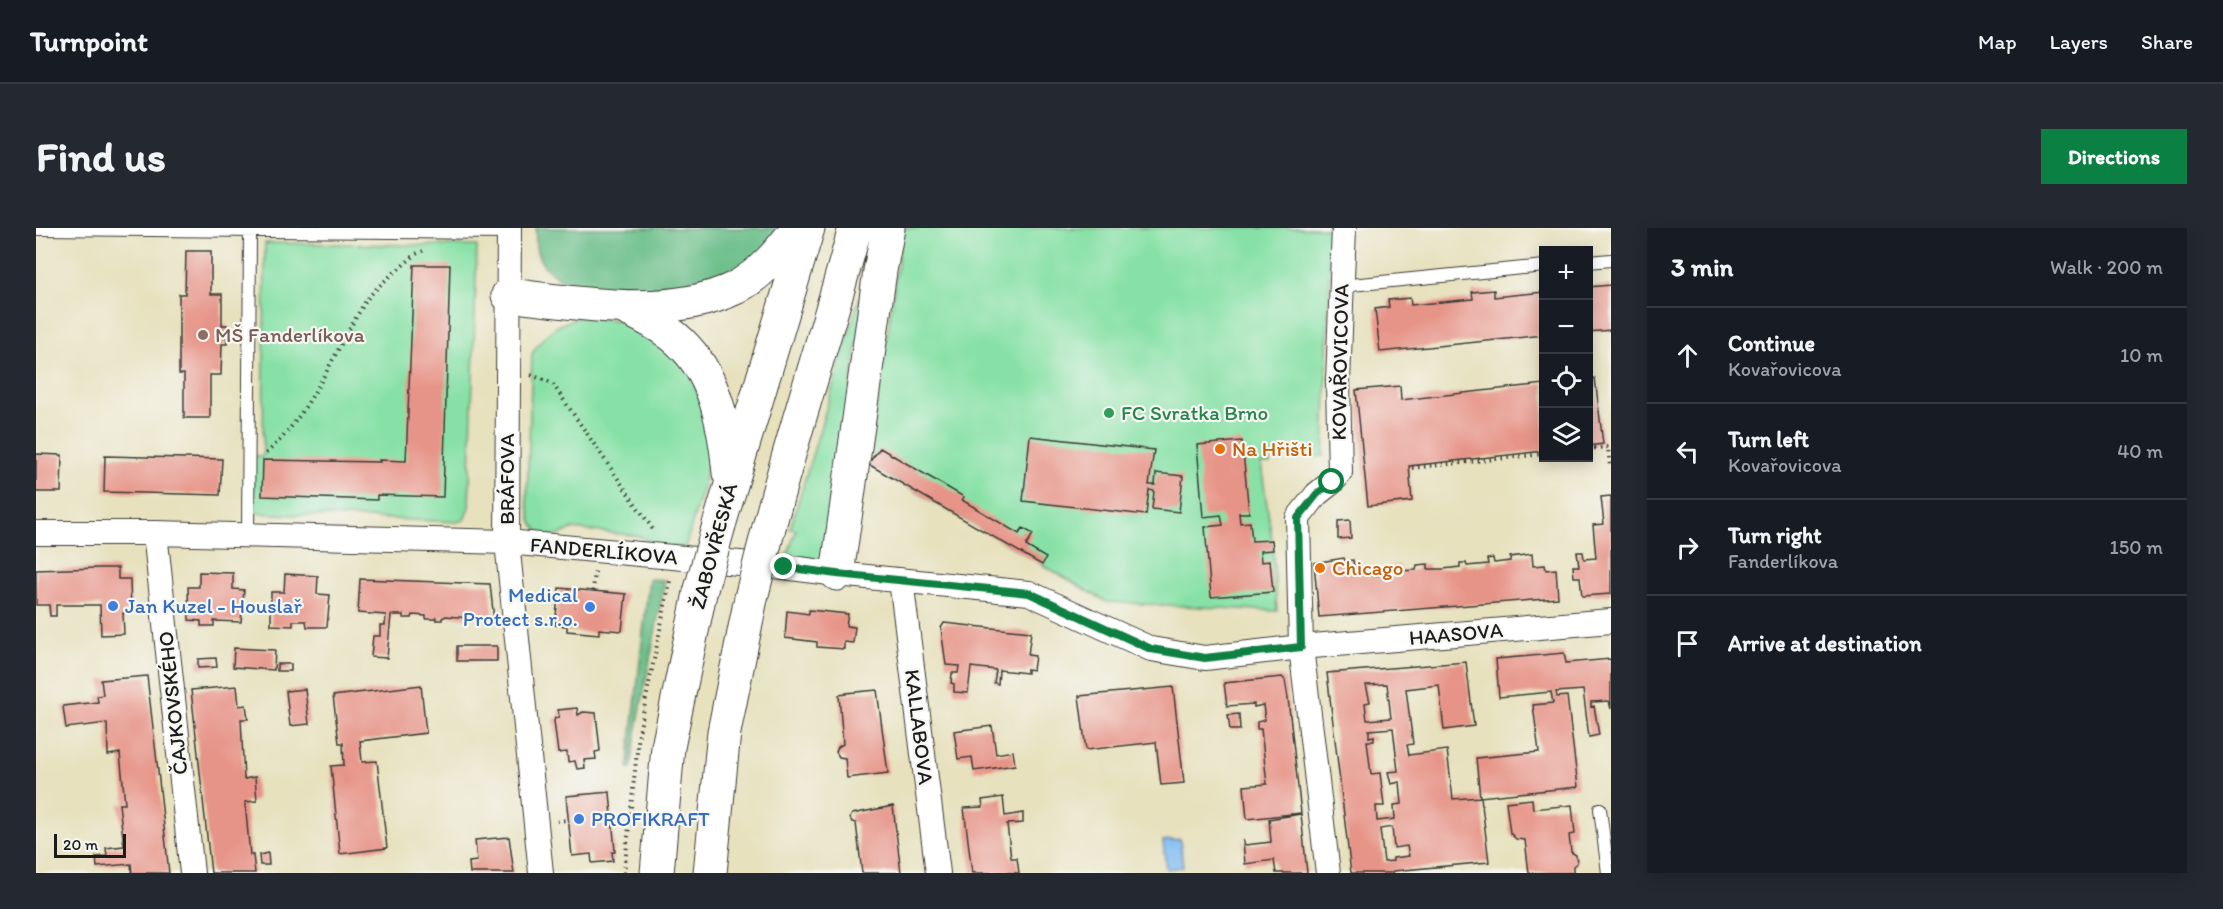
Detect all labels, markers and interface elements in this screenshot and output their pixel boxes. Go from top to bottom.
text: Turnpoint [30,24,148,58]
text: Map [1978,29,2017,54]
text: Layers [2050,29,2108,54]
text: Share [2141,29,2193,54]
button: Directions [2041,129,2187,184]
text: Find us [36,131,166,182]
map controls [1539,246,1593,462]
button: + [1539,246,1593,300]
text: 3 min [1671,251,1733,283]
text: Walk · 200 m [2050,255,2163,279]
street label: KOVAŘOVICOVA [1326,283,1353,441]
button: − [1539,300,1593,354]
place label: MŠ Fanderlíkova [215,322,365,347]
marker: MŠ Fanderlíkova [196,328,210,342]
text: Continue [1728,330,1815,357]
icon: ahead [1671,339,1704,372]
text: 10 m [2120,343,2163,367]
button: locate [1539,354,1593,408]
text: Kovařovicova [1728,357,1842,381]
place label: FC Svratka Brno [1121,400,1268,425]
marker: FC Svratka Brno [1102,406,1116,420]
button: layers [1539,408,1593,462]
text: Turn left [1728,426,1809,453]
street label: BRÁFOVA [494,433,519,525]
icon: left [1671,435,1704,468]
place label: Na Hřišti [1232,436,1313,461]
text: 40 m [2117,439,2163,463]
marker: Na Hřišti [1213,442,1227,456]
text: Kovařovicova [1728,453,1842,477]
route start [1318,468,1344,494]
street label: ŽABOVŘESKÁ [685,480,742,612]
text: Turn right [1728,522,1822,549]
icon: right [1671,531,1704,564]
street label: FANDERLÍKOVA [529,532,680,569]
text: 150 m [2110,535,2163,559]
text: Fanderlíkova [1728,549,1838,573]
route end [770,553,796,579]
place label: Chicago [1332,555,1404,580]
marker: Chicago [1313,561,1327,575]
place label: Medical Protect s.r.o. [463,582,578,631]
place label: Jan Kuzel - Houslař [125,593,302,618]
marker: Jan Kuzel - Houslař [106,599,120,613]
marker: Medical Protect s.r.o. [583,600,597,614]
street label: HAASOVA [1408,617,1505,650]
icon: arrive [1671,627,1704,660]
street label: ČAJKOVSKÉHO [153,630,192,776]
text: Arrive at destination [1728,630,1922,657]
street label: KALLABOVA [900,668,939,787]
place label: PROFIKRAFT [591,806,710,831]
marker: PROFIKRAFT [572,812,586,826]
scale bar [54,831,126,858]
text: 20 m [63,835,98,854]

